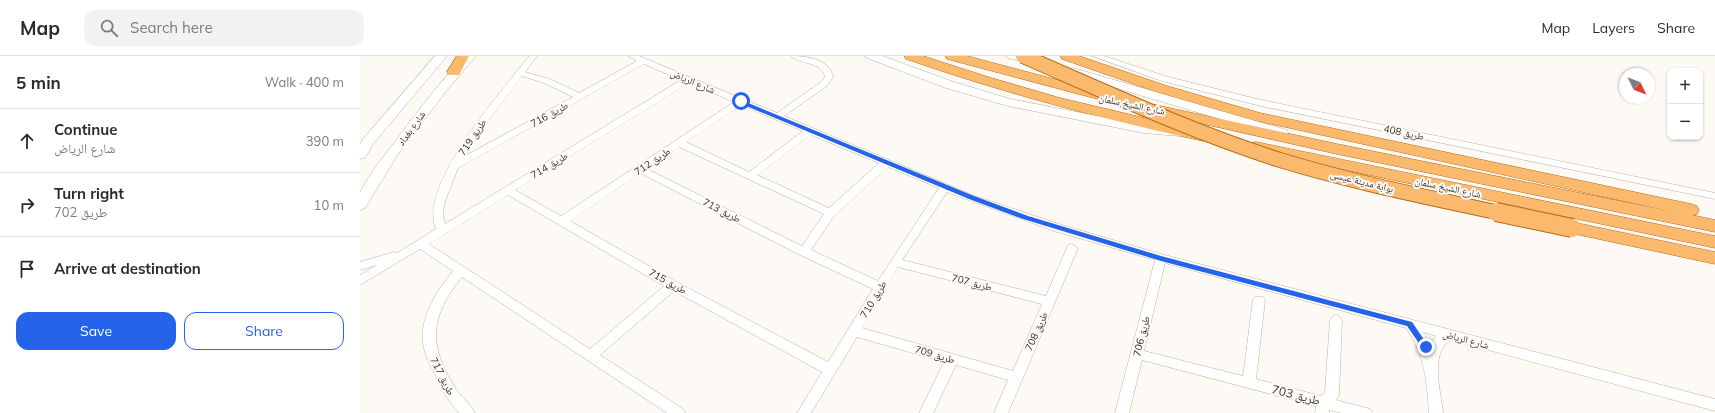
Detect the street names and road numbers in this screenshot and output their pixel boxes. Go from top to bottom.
street label: شارع الرياض [669,66,717,97]
street label: شارع الشيخ سلمان [1098,91,1167,118]
street label: طريق 716 [528,99,571,130]
street label: شارع بغداد [394,108,429,148]
street label: طريق 719 [456,116,490,158]
street label: طريق 408 [1382,122,1426,143]
street label: طريق 712 [632,144,673,178]
street label: طريق 714 [528,149,571,182]
street label: بوابة مدينة عيسى [1329,167,1395,196]
street label: شارع الشيخ سلمان [1414,174,1483,201]
street label: طريق 713 [701,195,743,226]
street label: طريق 715 [647,266,689,297]
street label: طريق 707 [950,271,994,294]
street label: طريق 710 [857,278,890,320]
street label: طريق 708 [1022,309,1051,353]
street label: طريق 706 [1130,314,1153,358]
street label: شارع الرياض [1441,327,1491,352]
street label: طريق 709 [913,343,957,367]
street label: طريق 717 [427,355,458,398]
street label: طريق 703 [1270,381,1322,408]

